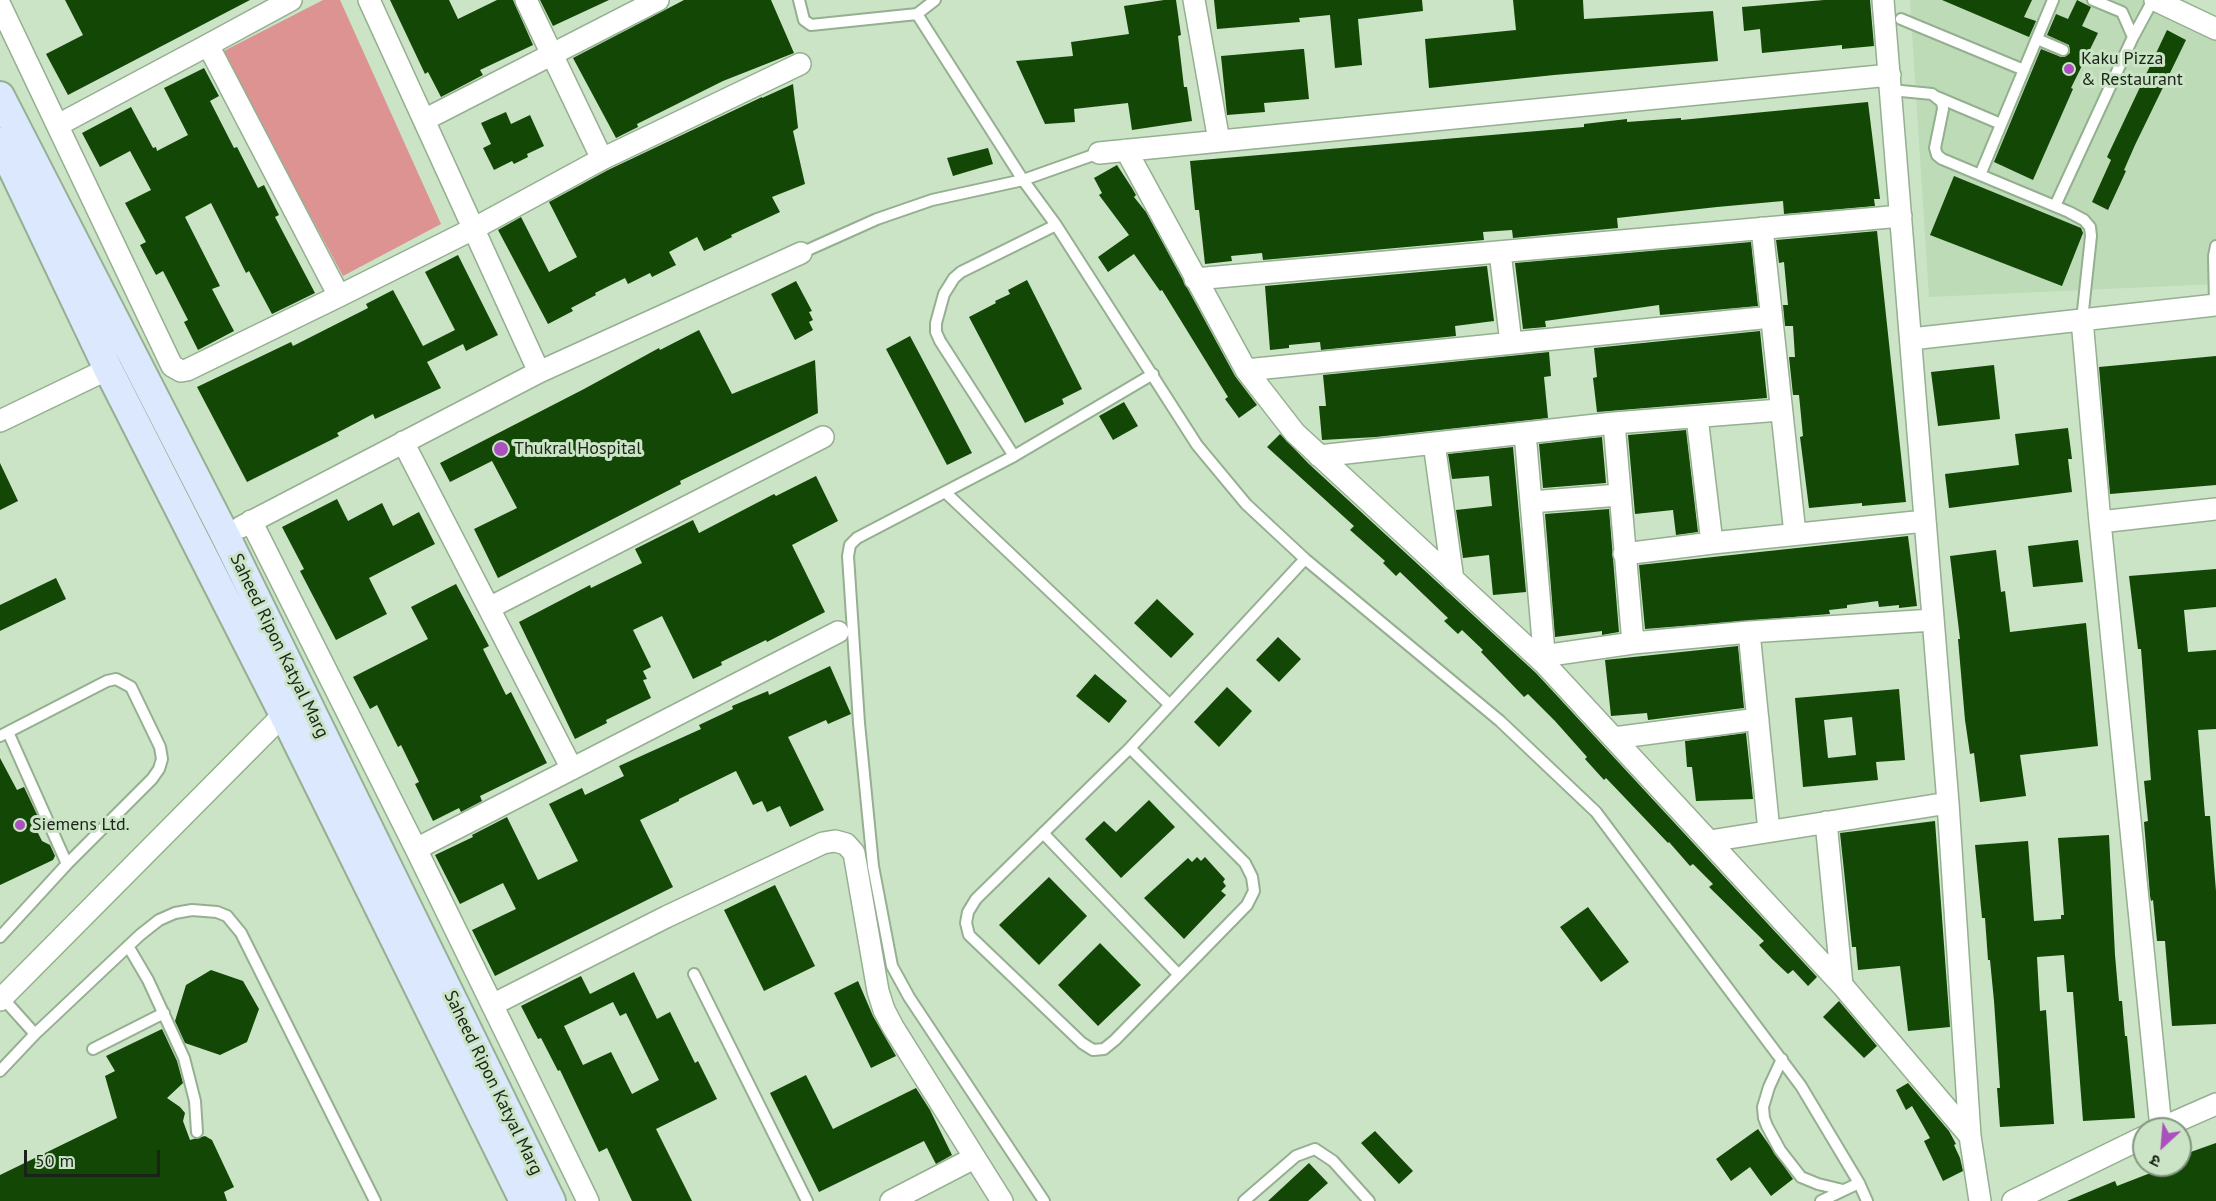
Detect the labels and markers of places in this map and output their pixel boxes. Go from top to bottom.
place label: Kaku Pizza & Restaurant [2081,48,2183,90]
marker: Kaku Pizza & Restaurant [2062,62,2076,76]
place label: Thukral Hospital [514,438,641,460]
marker: Thukral Hospital [492,440,510,458]
place label: Siemens Ltd. [32,814,130,836]
marker: Siemens Ltd. [13,818,27,832]

